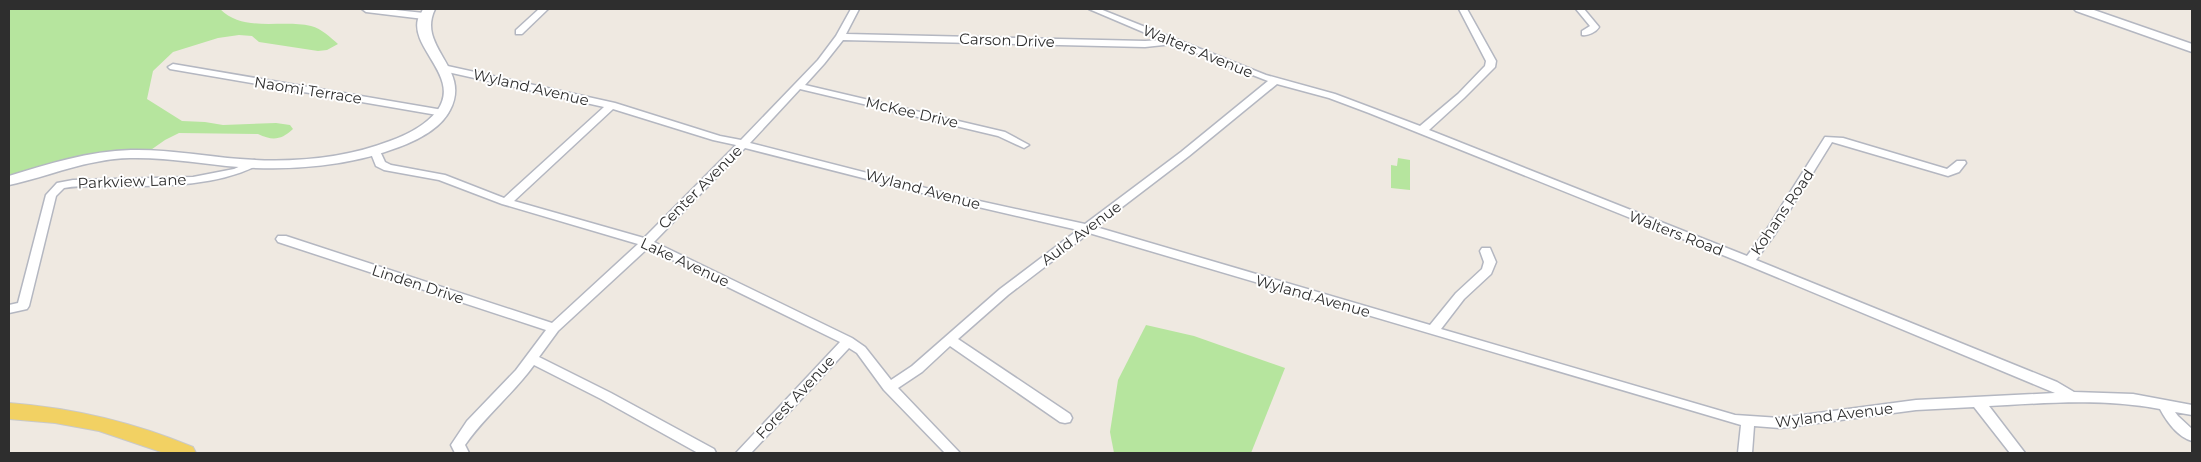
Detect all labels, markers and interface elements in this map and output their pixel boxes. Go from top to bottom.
street label: Walters Avenue [1140,20,1256,82]
street label: Carson Drive [959,29,1055,51]
street label: Wyland Avenue [471,64,591,110]
street label: Naomi Terrace [253,72,363,108]
street label: McKee Drive [864,92,960,132]
street label: Center Avenue [654,141,746,233]
street label: Wyland Avenue [863,164,983,214]
street label: Kohans Road [1746,166,1818,258]
street label: Parkview Lane [77,170,187,192]
street label: Auld Avenue [1037,197,1125,269]
street label: Walters Road [1626,206,1726,260]
street label: Lake Avenue [638,233,732,291]
street label: Linden Drive [370,260,466,308]
street label: Wyland Avenue [1253,271,1373,321]
street label: Forest Avenue [751,351,839,443]
street label: Wyland Avenue [1774,398,1894,432]

